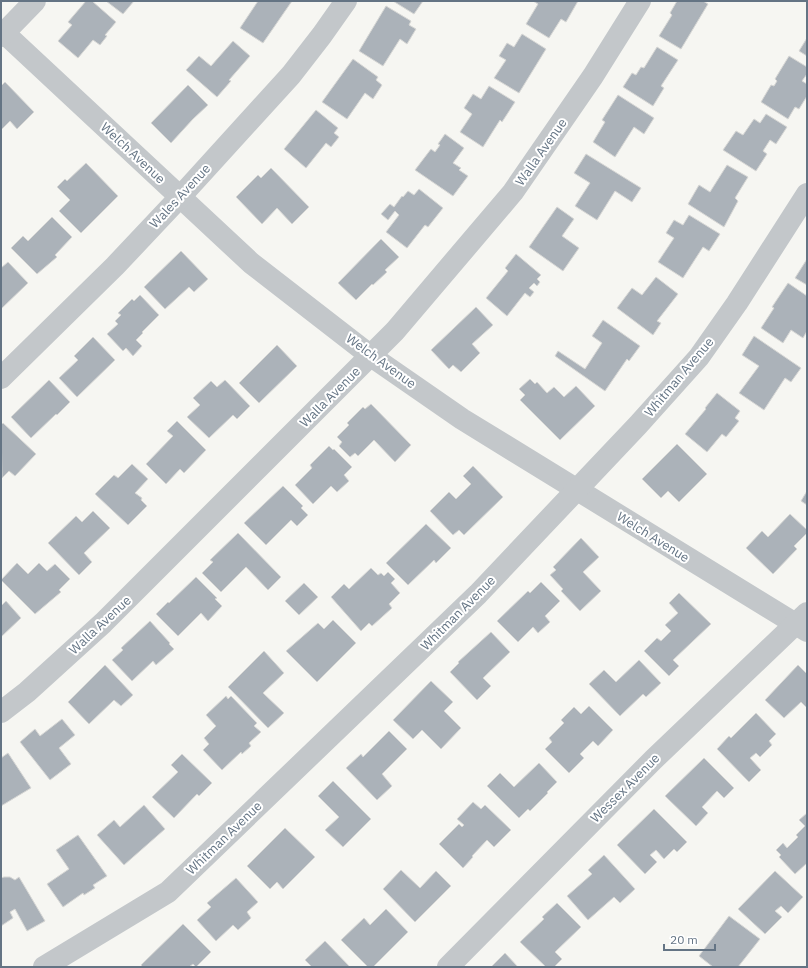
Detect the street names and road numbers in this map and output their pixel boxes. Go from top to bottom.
street label: Walla Avenue [511,115,571,189]
street label: Welch Avenue [97,119,169,187]
street label: Wales Avenue [146,160,214,232]
street label: Welch Avenue [343,330,419,392]
street label: Whitman Avenue [641,334,717,420]
street label: Walla Avenue [296,363,364,431]
street label: Welch Avenue [614,508,692,566]
street label: Whitman Avenue [417,572,499,654]
street label: Walla Avenue [65,592,135,658]
street label: Wessex Avenue [587,750,663,826]
street label: Whitman Avenue [183,798,265,878]

